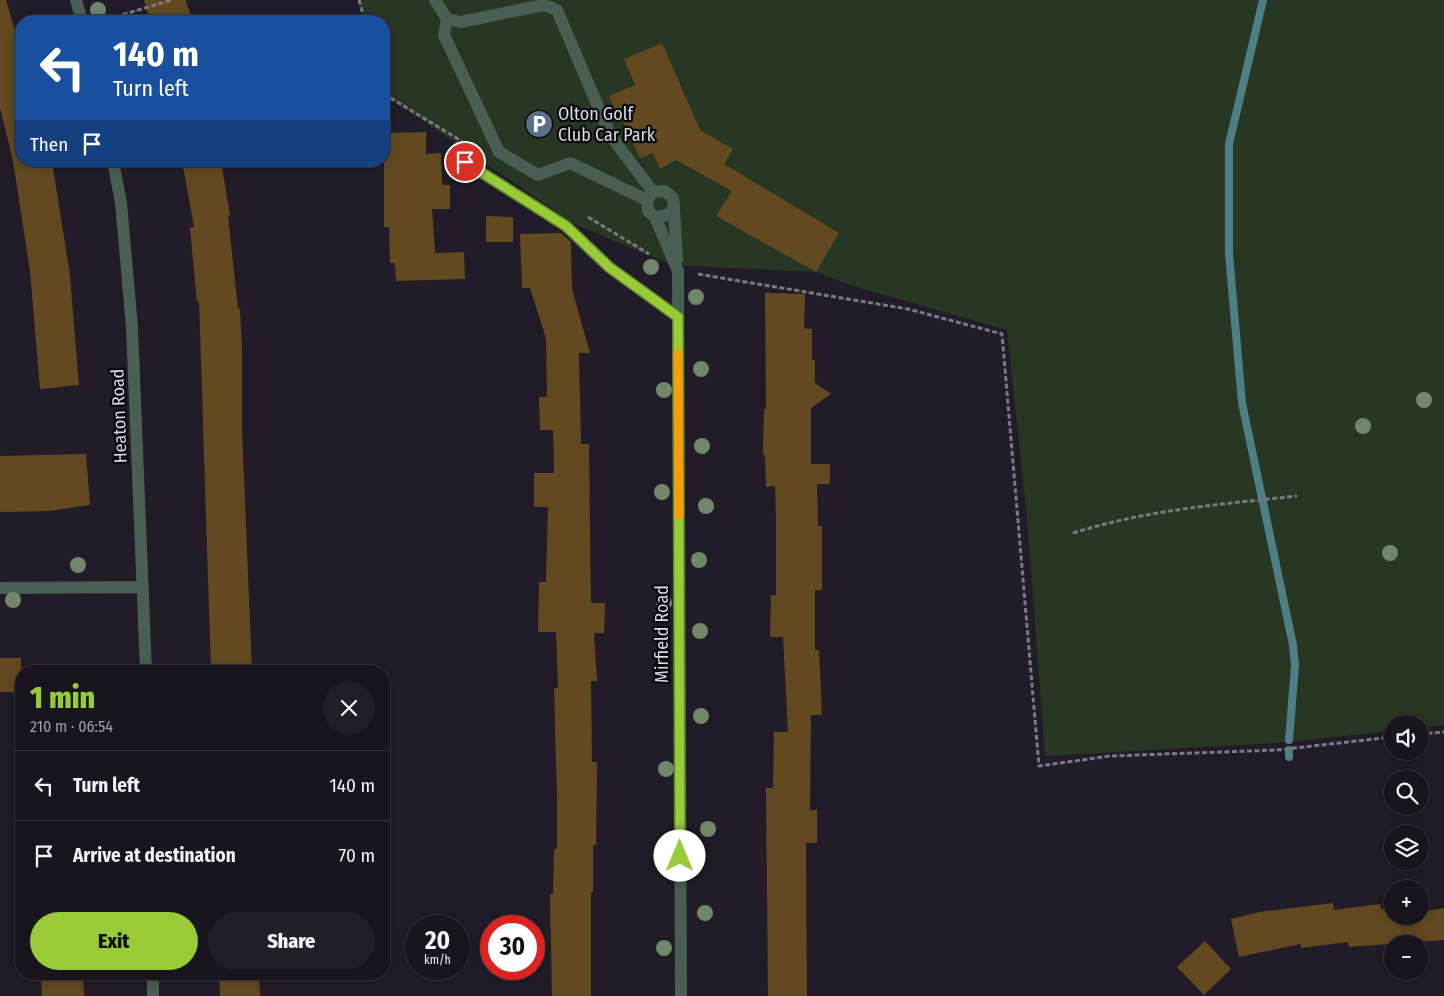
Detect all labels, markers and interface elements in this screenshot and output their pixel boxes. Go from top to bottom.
text: 140 m [113,33,199,75]
icon: left [30,35,95,100]
text: Turn left [113,75,189,102]
place label: Olton Golf Club Car Park [558,103,656,146]
parking icon: Olton Golf Club Car Park [524,109,554,139]
icon: arrive [78,130,106,158]
text: Then [30,133,68,156]
pin [444,141,486,183]
icon: arrive [451,148,479,176]
street label: Heaton Road [106,368,132,464]
street label: Mirfield Road [651,585,673,683]
text: 1 min [30,680,95,716]
button: close [323,682,375,734]
map controls [1384,715,1429,980]
button: sound [1384,715,1429,760]
text: 210 m · 06:54 [30,717,113,736]
button: search [1384,770,1429,815]
icon: left [30,772,58,800]
text: Turn left [73,774,140,797]
text: 140 m [329,774,375,797]
button: layers [1384,825,1429,870]
position arrow [653,829,705,881]
icon: arrive [30,842,58,870]
text: Arrive at destination [73,844,236,867]
text: 70 m [339,844,375,867]
button: + [1384,880,1429,925]
button: Exit [30,912,198,970]
button: Share [208,912,375,970]
speed limit sign: 30 [480,915,545,980]
text: 20 [425,926,450,956]
button: − [1384,935,1429,980]
text: km/h [424,953,451,967]

